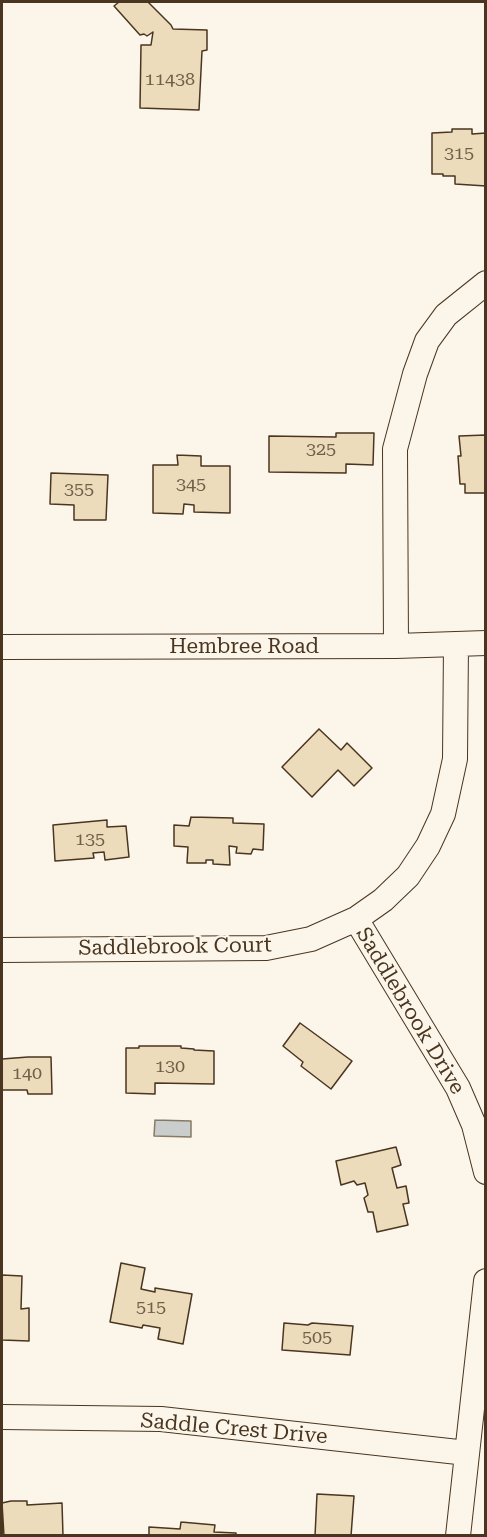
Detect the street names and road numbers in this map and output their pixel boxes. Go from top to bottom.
street label: Hembree Road [169,634,319,660]
street label: Saddlebrook Drive [350,923,470,1099]
street label: Saddlebrook Court [78,933,272,961]
street label: Saddle Crest Drive [139,1408,329,1450]

